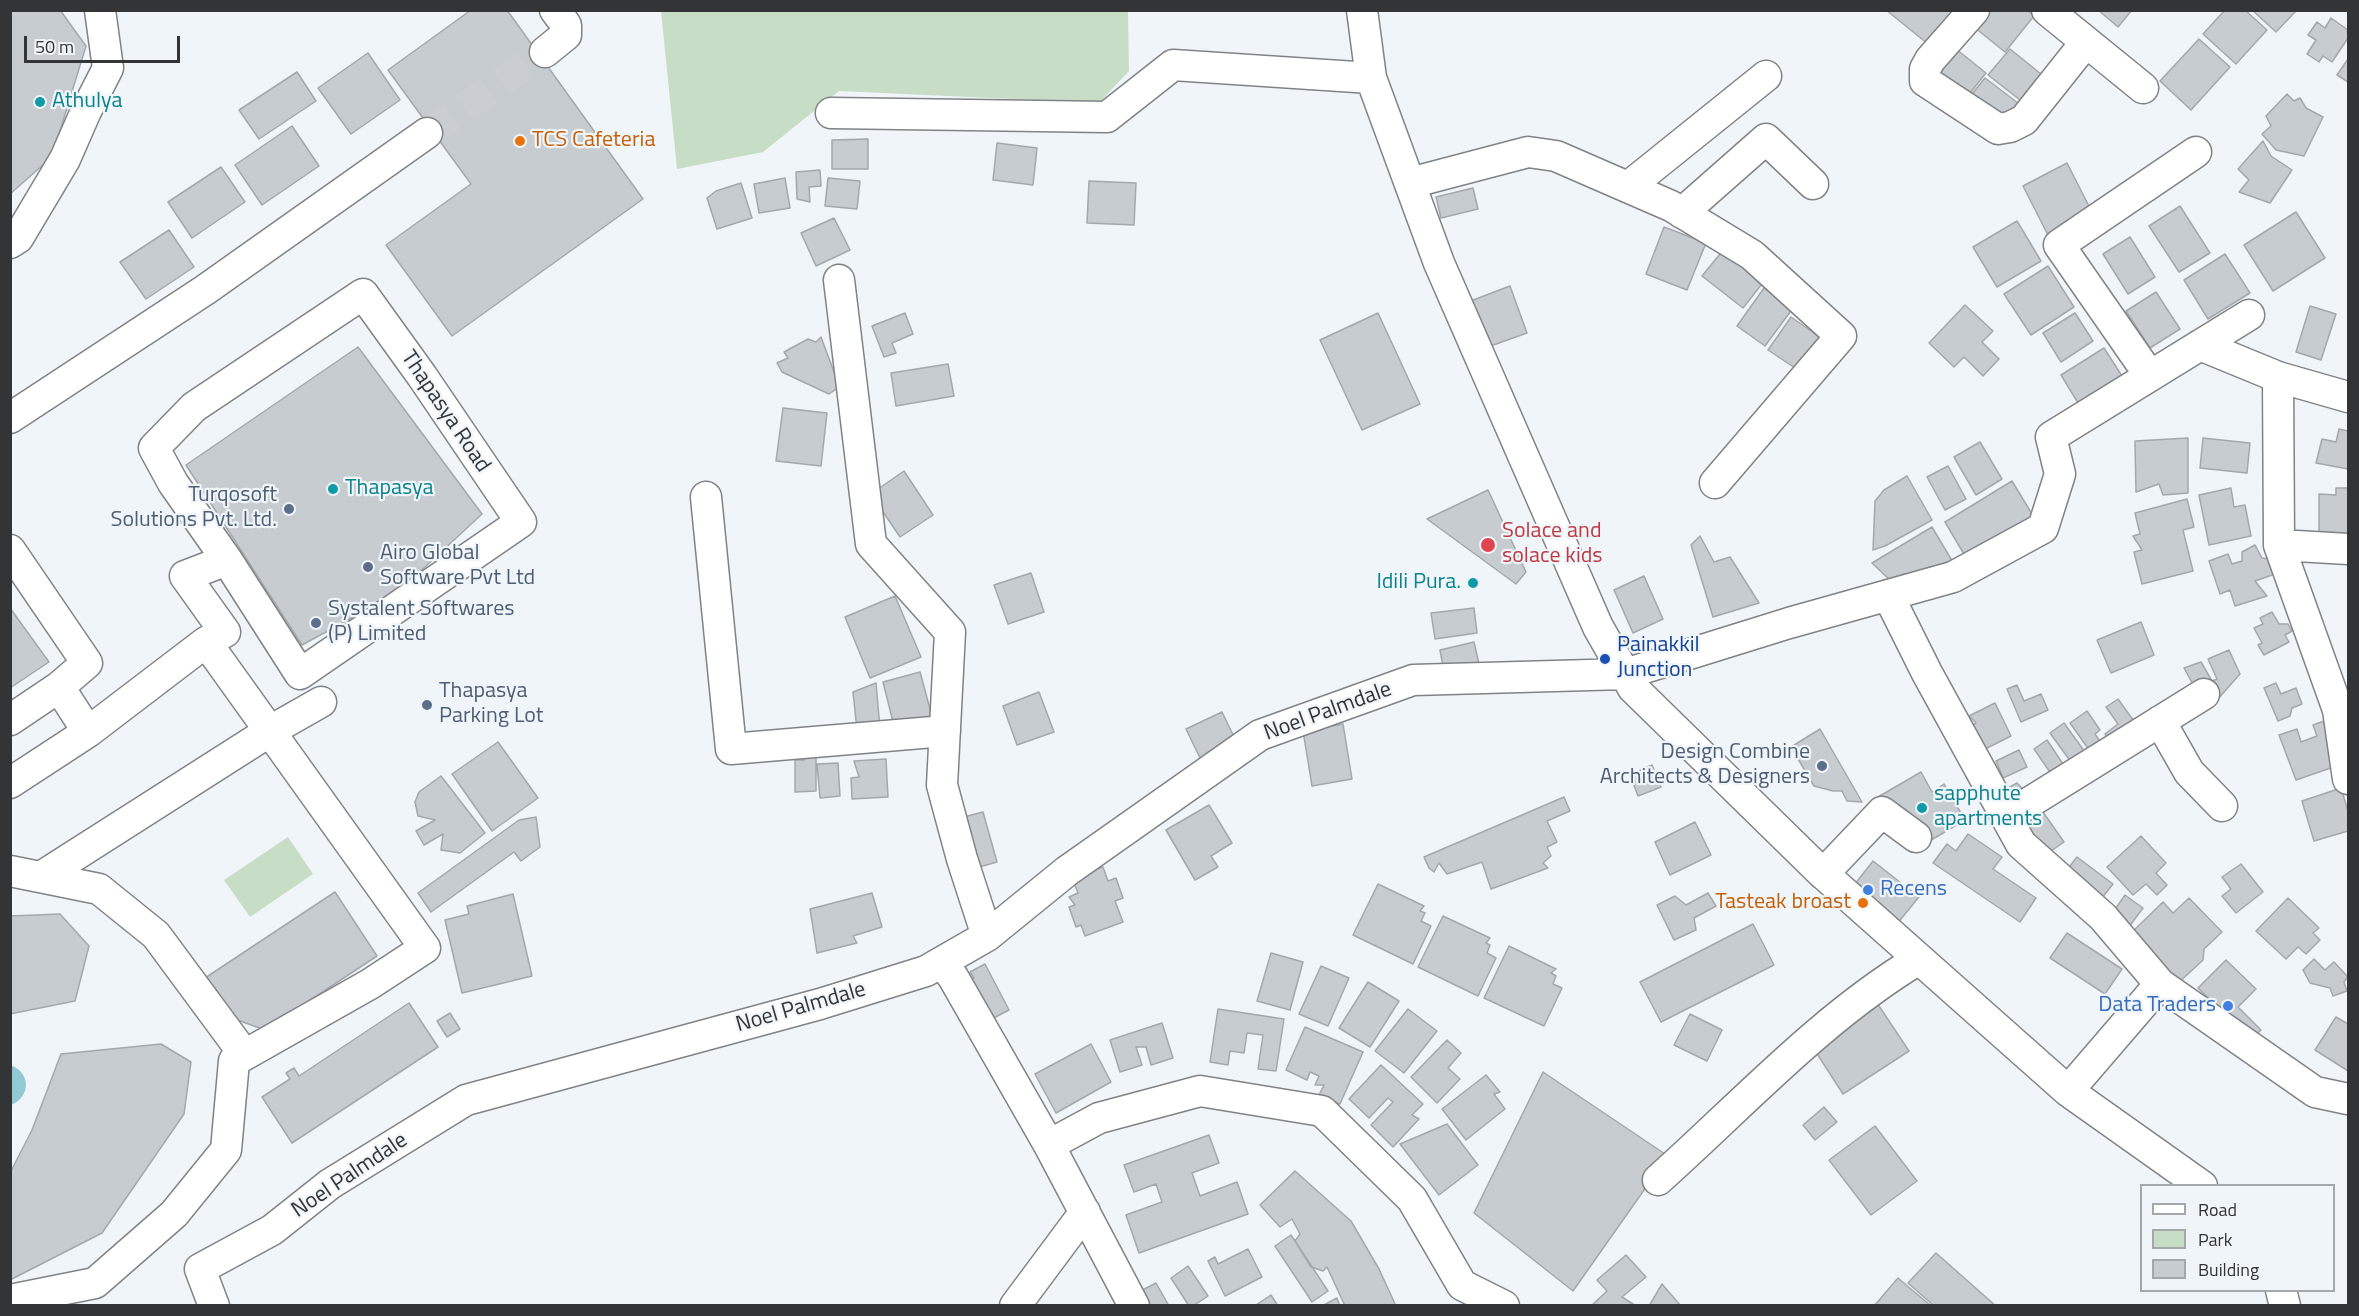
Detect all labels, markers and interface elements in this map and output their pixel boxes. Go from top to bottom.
scale bar [27,24,183,62]
text: 50 m [35,33,74,60]
place label: Athulya [52,89,123,115]
marker: Athulya [33,95,47,109]
place label: TCS Cafeteria [532,128,655,154]
marker: TCS Cafeteria [513,134,527,148]
street label: Thapasya Road [395,346,495,478]
place label: Thapasya [345,476,434,502]
marker: Thapasya [326,482,340,496]
place label: Turqosoft Solutions Pvt. Ltd. [110,483,277,534]
marker: Turqosoft Solutions Pvt. Ltd. [282,502,296,516]
place label: Solace and solace kids [1502,519,1603,570]
marker: Solace and solace kids [1479,536,1497,554]
place label: Airo Global Software Pvt Ltd [380,541,535,592]
marker: Airo Global Software Pvt Ltd [361,560,375,574]
place label: Idili Pura. [1376,570,1461,596]
marker: Idili Pura. [1466,576,1480,590]
place label: Systalent Softwares (P) Limited [328,597,515,648]
marker: Systalent Softwares (P) Limited [309,616,323,630]
place label: Painakkil Junction [1617,633,1700,684]
marker: Painakkil Junction [1598,652,1612,666]
street label: Noel Palmdale [1261,677,1395,747]
place label: Thapasya Parking Lot [439,679,544,730]
marker: Thapasya Parking Lot [420,698,434,712]
place label: Design Combine Architects & Designers [1600,740,1810,792]
marker: Design Combine Architects & Designers [1815,759,1829,773]
place label: sapphute apartments [1934,782,2042,834]
marker: sapphute apartments [1915,801,1929,815]
place label: Recens [1880,877,1947,903]
marker: Recens [1861,883,1875,897]
place label: Tasteak broast [1715,890,1851,916]
marker: Tasteak broast [1856,896,1870,910]
street label: Noel Palmdale [733,977,869,1039]
place label: Data Traders [2098,993,2216,1019]
marker: Data Traders [2221,999,2235,1013]
street label: Noel Palmdale [287,1128,413,1224]
legend [2140,1184,2335,1292]
text: Road [2198,1196,2237,1223]
text: Park [2198,1226,2232,1253]
text: Building [2198,1256,2259,1283]

